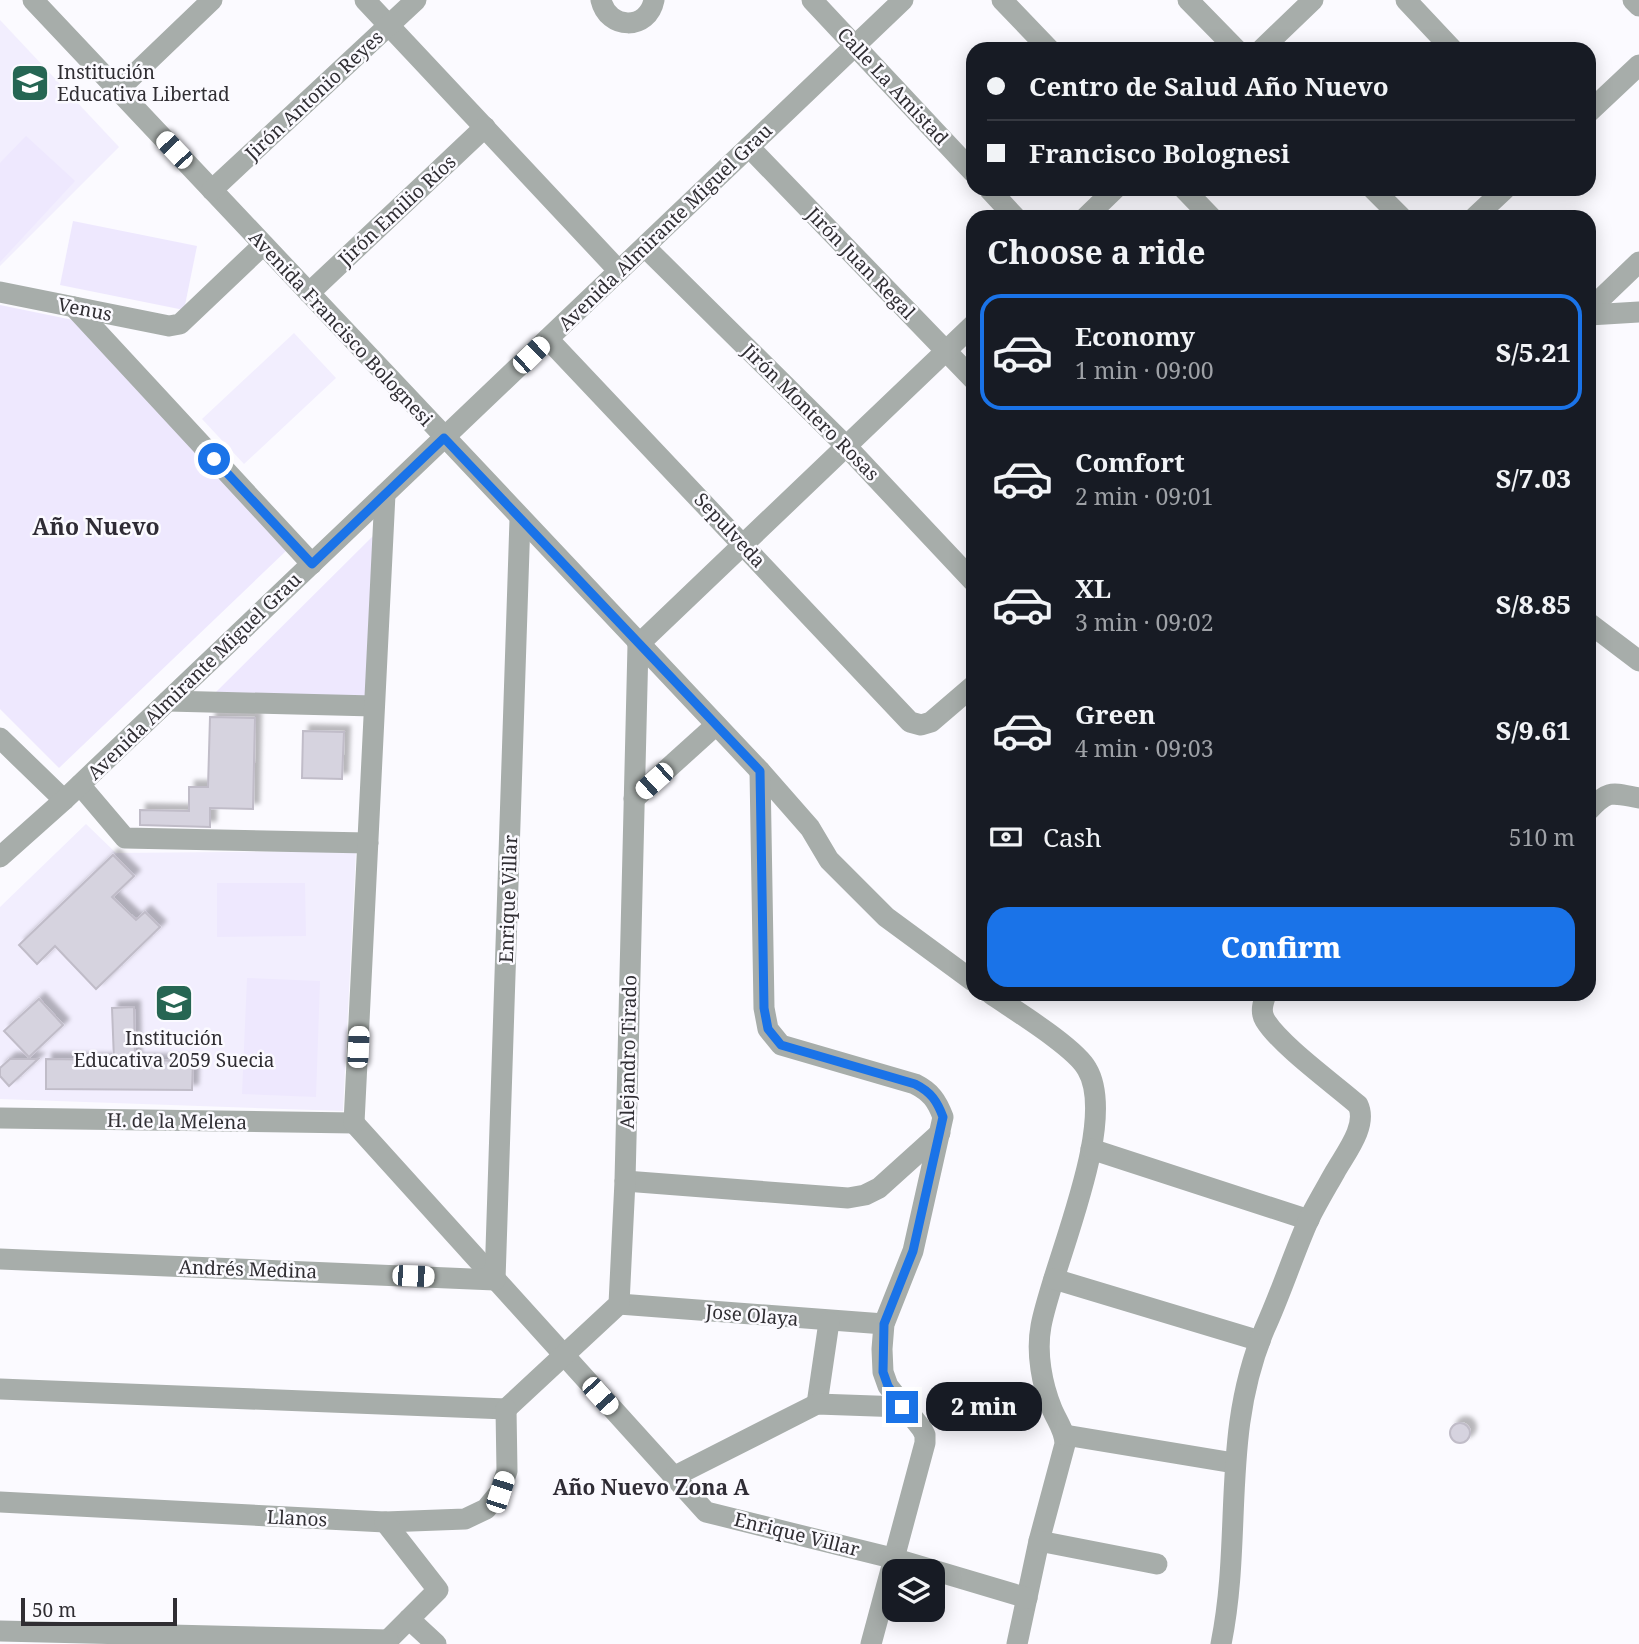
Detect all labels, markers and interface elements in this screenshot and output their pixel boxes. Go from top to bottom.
street label: Calle La Amistad [832,22,954,151]
street label: Jirón Antonio Reyes [239,24,389,166]
place label: Institución Educativa Libertad [57,59,230,107]
school or university icon: Institución Educativa Libertad [9,62,51,104]
text: Centro de Salud Año Nuevo [1029,68,1389,104]
street label: Avenida Almirante Miguel Grau [552,118,778,336]
car [152,127,197,173]
text: Francisco Bolognesi [1029,135,1290,171]
street label: Jirón Emilio Ríos [332,149,461,272]
street label: Jirón Juan Regal [800,201,921,325]
street label: Avenida Francisco Bolognesi [243,225,439,431]
text: Choose a ride [987,230,1206,273]
street label: Venus [56,291,114,327]
text: Economy [1075,318,1195,354]
icon: car [991,321,1054,384]
car [509,333,554,377]
text: S/5.21 [1496,334,1571,370]
street label: Jirón Montero Rosas [736,337,885,486]
text: 1 min · 09:00 [1075,354,1213,386]
route start [198,443,230,475]
text: Comfort [1075,444,1185,480]
icon: car [991,447,1054,510]
text: S/7.03 [1496,460,1571,496]
text: 2 min · 09:01 [1075,480,1213,512]
street label: Sepulveda [689,487,771,573]
district label: Año Nuevo [32,510,160,542]
street label: Avenida Almirante Miguel Grau [81,567,307,785]
text: XL [1075,570,1111,606]
icon: car [991,573,1054,636]
text: S/8.85 [1496,586,1571,622]
text: 3 min · 09:02 [1075,606,1213,638]
text: Green [1075,696,1156,732]
icon: car [991,699,1054,762]
text: S/9.61 [1496,712,1571,748]
text: 4 min · 09:03 [1075,732,1213,764]
car [632,759,677,803]
icon: cash [987,818,1025,856]
text: Cash [1043,819,1102,855]
text: 510 m [1509,821,1575,853]
street label: Enrique Villar [493,834,523,964]
button: Confirm [987,907,1575,987]
street label: Alejandro Tirado [614,975,642,1129]
school or university icon: Institución Educativa 2059 Suecia [153,982,195,1024]
place label: Institución Educativa 2059 Suecia [73,1025,275,1073]
car [347,1025,370,1069]
street label: H. de la Melena [107,1107,247,1135]
street label: Andrés Medina [178,1254,318,1284]
car [392,1265,435,1287]
street label: Jose Olaya [703,1298,800,1332]
car [579,1373,622,1419]
callout: 2 min [926,1382,1042,1432]
text: 2 min [951,1390,1017,1422]
route end [886,1391,918,1423]
car [484,1469,517,1515]
district label: Año Nuevo Zona A [553,1473,749,1501]
street label: Llanos [266,1503,328,1533]
street label: Enrique Villar [732,1506,862,1562]
map controls [882,1559,945,1622]
button: layers [882,1559,945,1622]
scale bar [21,1595,177,1627]
text: 50 m [32,1597,76,1623]

